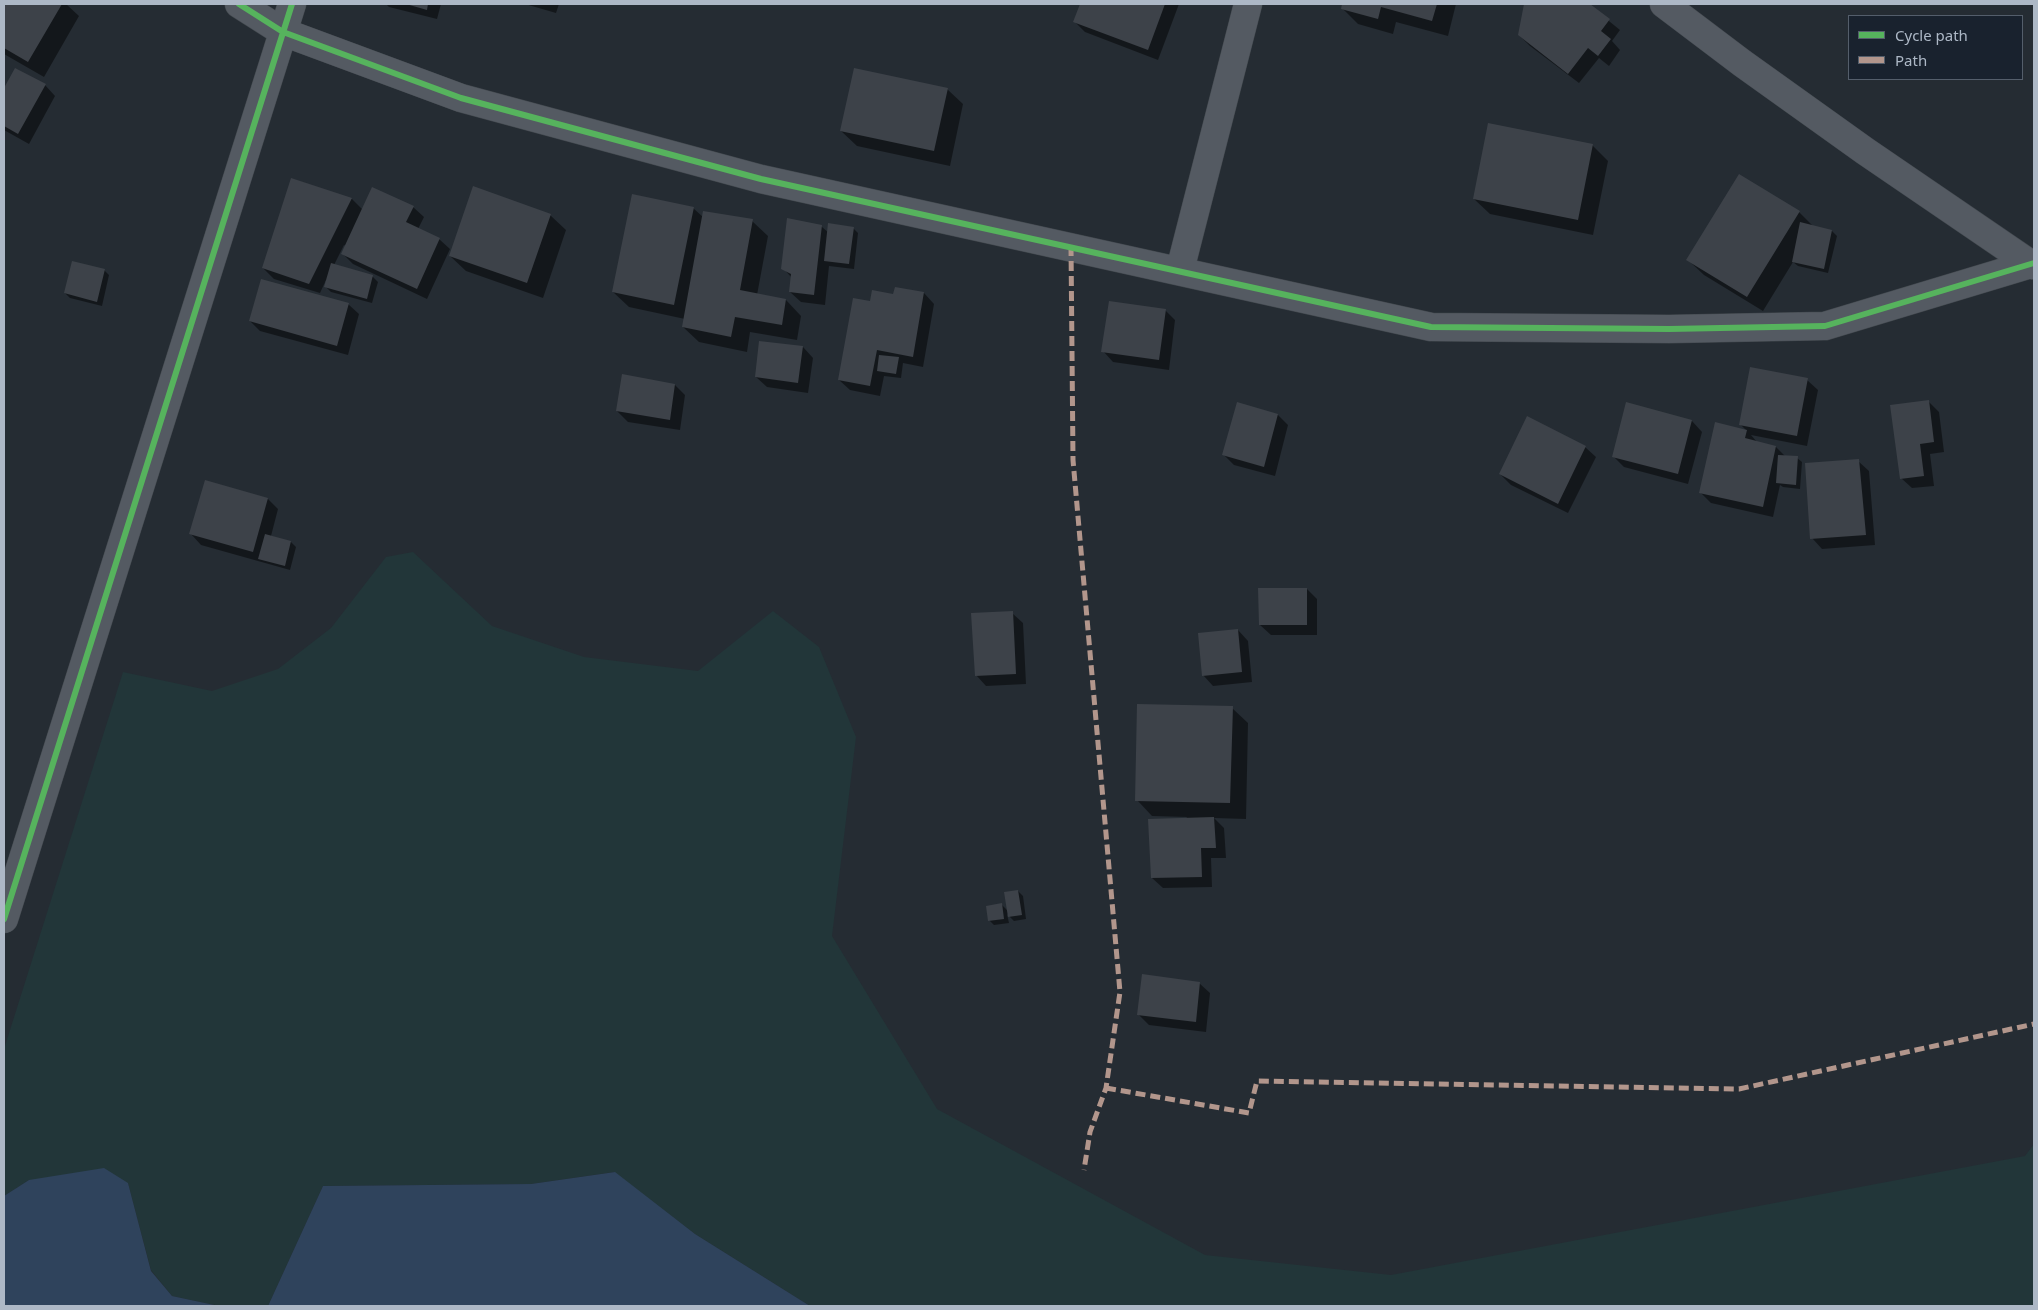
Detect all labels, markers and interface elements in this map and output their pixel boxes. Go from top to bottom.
legend [1848,15,2023,80]
text: Cycle path [1895,25,1968,45]
text: Path [1895,50,1927,70]

